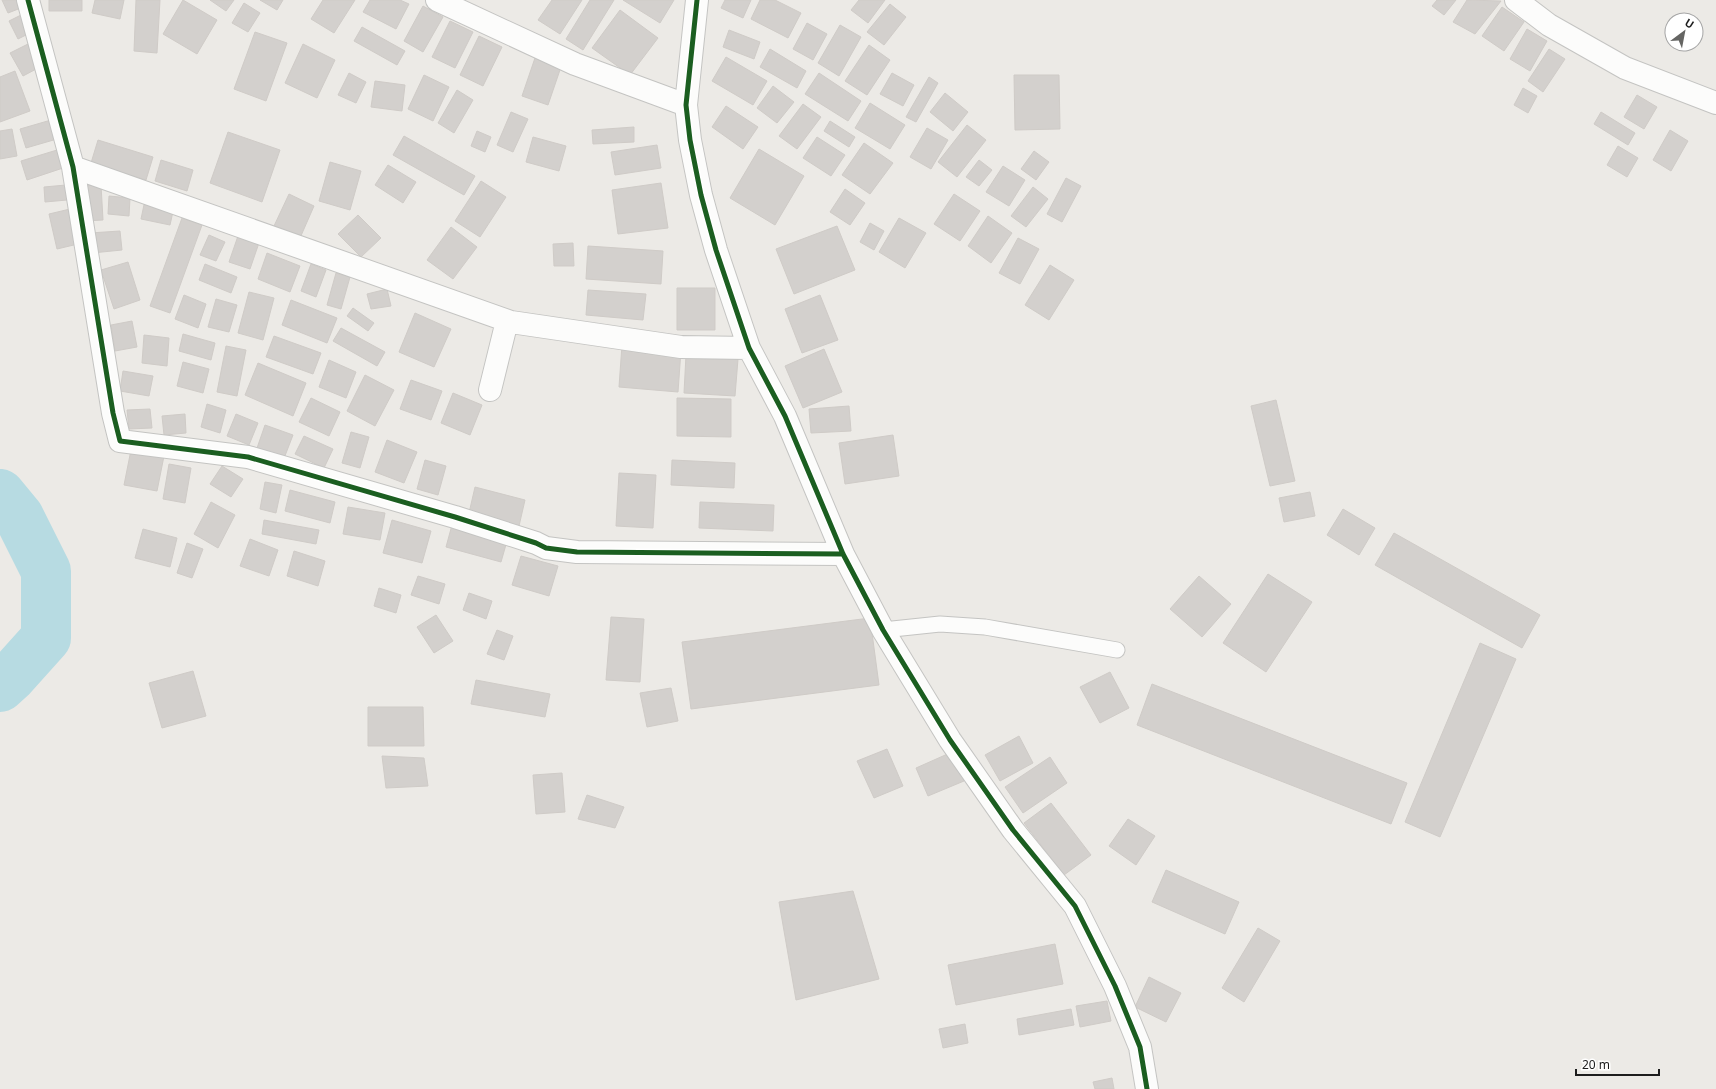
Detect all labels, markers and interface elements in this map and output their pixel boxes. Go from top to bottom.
north arrow [1664,12,1704,52]
text: U [1682,15,1697,32]
scale bar [1576,1051,1659,1077]
text: 20 m [1582,1056,1610,1073]

